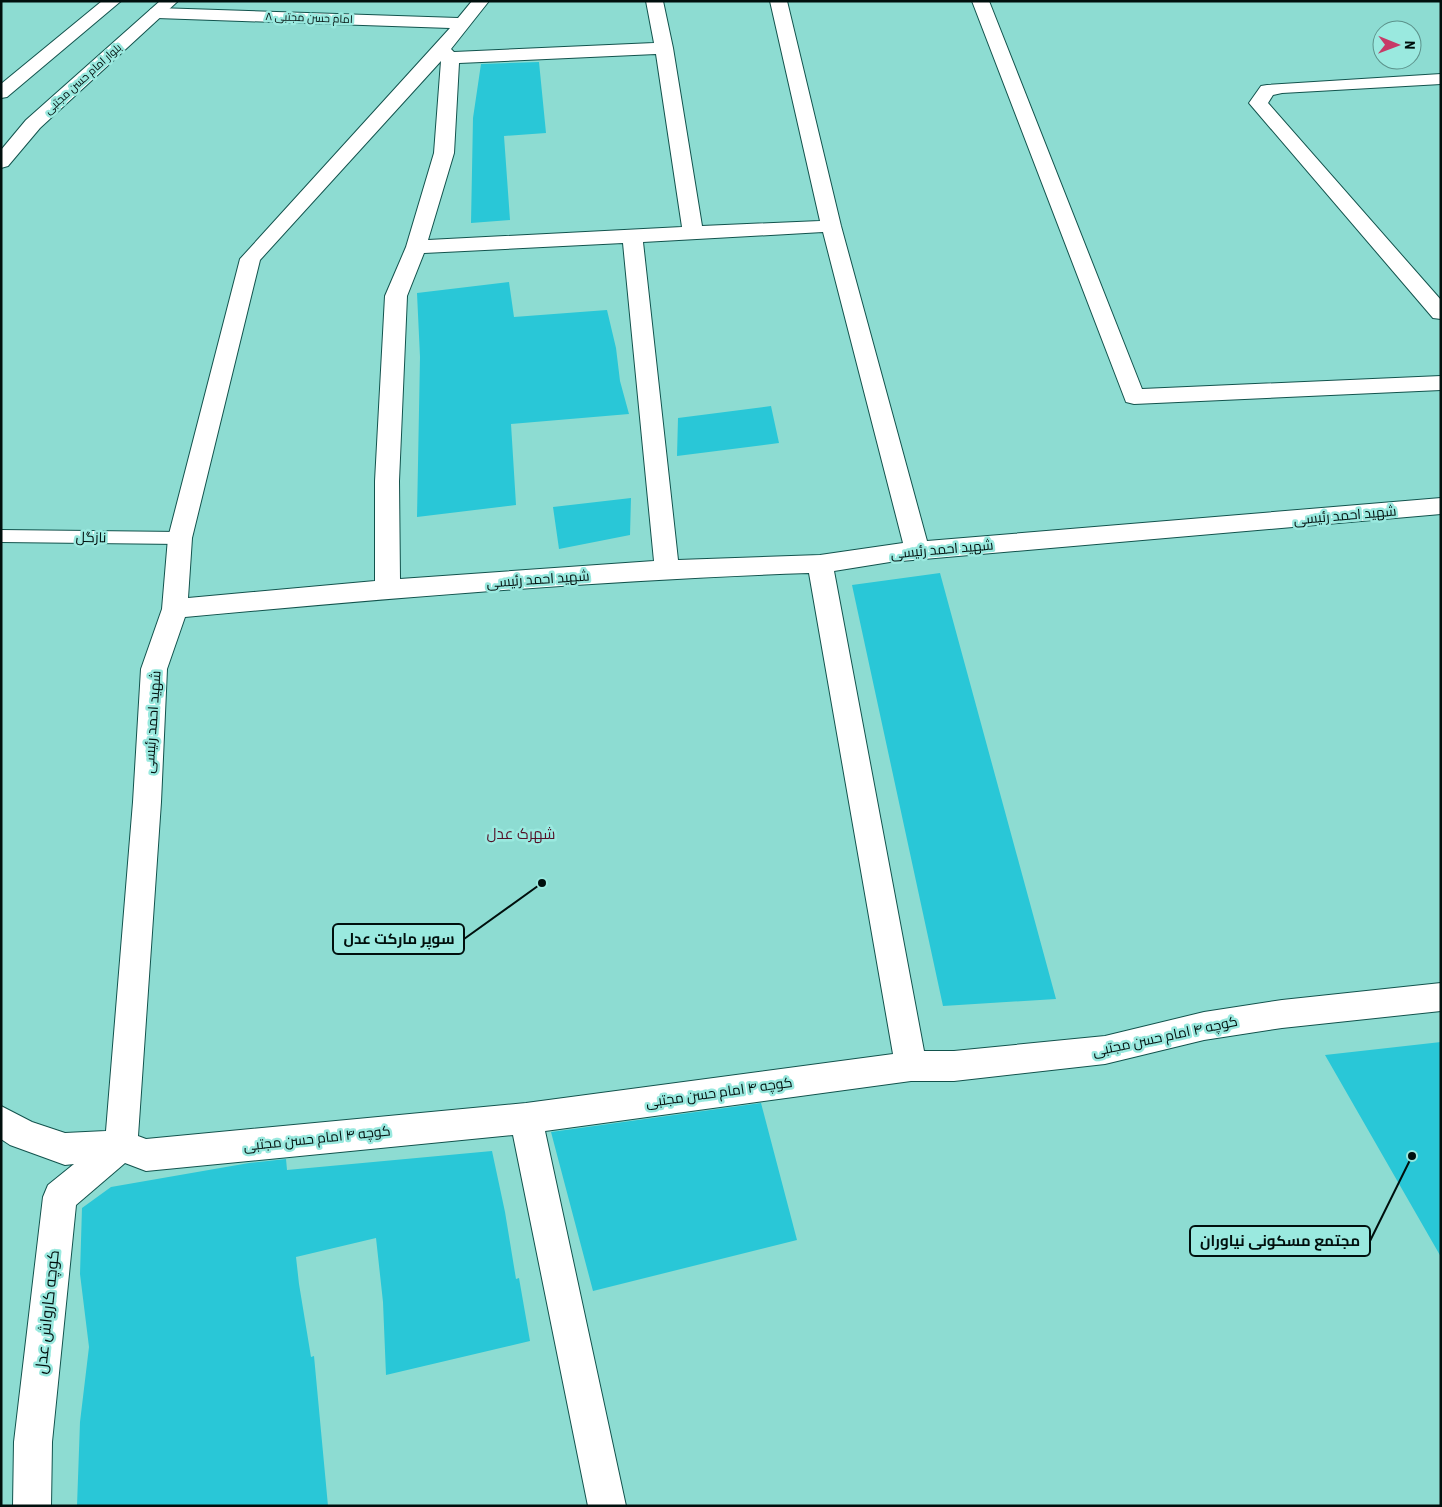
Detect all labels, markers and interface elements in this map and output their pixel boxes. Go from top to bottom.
street label: امام حسن مجتبی ۸ [265,10,353,27]
north arrow [1372,20,1422,70]
street label: بلوار امام حسن مجتبی [42,41,125,118]
text: N [1402,41,1418,50]
street label: شهید احمد رئیسی [1293,503,1397,527]
street label: نازگل [75,529,107,545]
street label: شهید احمد رئیسی [890,537,994,561]
street label: شهید احمد رئیسی [486,567,590,591]
street label: شهید احمد رئیسی [140,670,164,774]
district label: شهرک عدل [487,825,555,844]
callout: سوپر مارکت عدل [333,924,464,954]
text: سوپر مارکت عدل [343,930,455,950]
street label: کوچه ۴ امام حسن مجتبی [1091,1013,1239,1061]
street label: کوچه ۴ امام حسن مجتبی [645,1074,794,1112]
street label: کوچه ۴ امام حسن مجتبی [243,1122,392,1156]
callout: مجتمع مسکونی نیاوران [1190,1226,1370,1256]
text: مجتمع مسکونی نیاوران [1200,1232,1360,1251]
street label: کوچه کارواش عدل [31,1249,65,1375]

